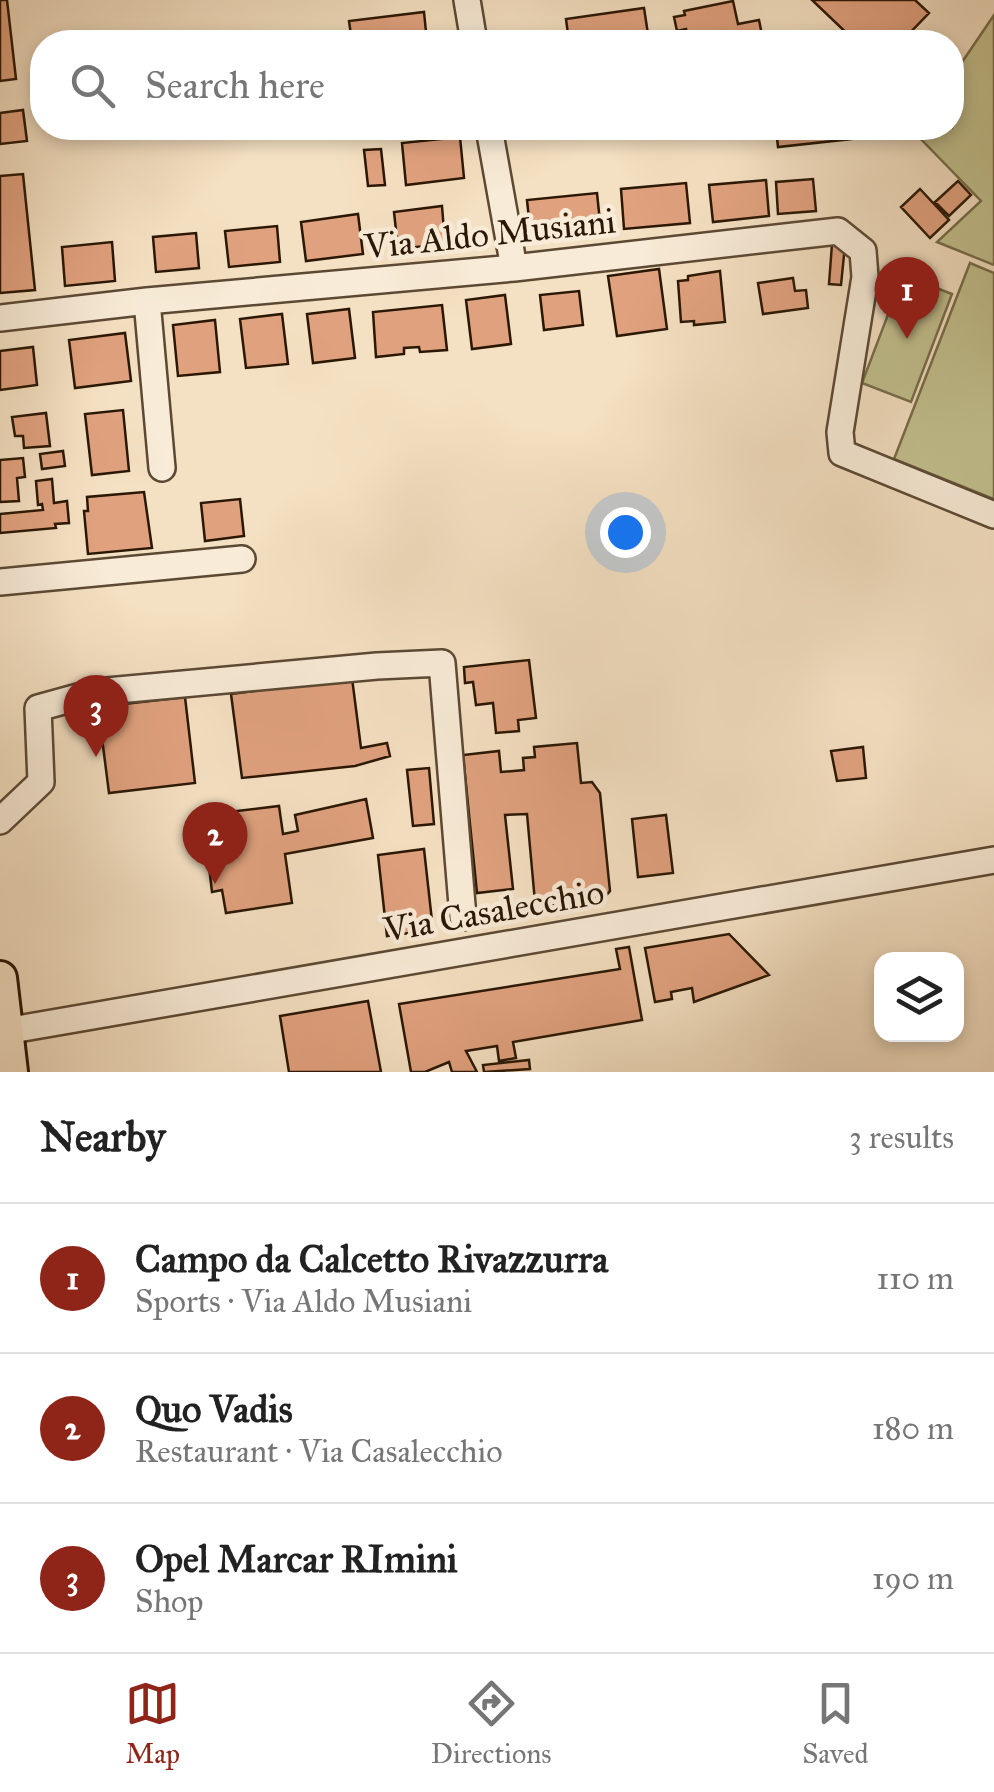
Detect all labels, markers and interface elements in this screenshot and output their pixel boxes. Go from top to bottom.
search box [30,30,964,140]
icon: search [65,58,120,113]
text: Search here [145,62,325,108]
street label: Via Aldo Musiani [361,199,618,269]
pin: 1 [874,256,940,339]
your location [600,507,651,558]
pin: 3 [64,674,128,757]
pin: 2 [182,802,248,884]
street label: Via Casalecchio [380,870,607,952]
map controls [874,952,964,1042]
button: layers [874,952,964,1042]
text: Nearby [40,1111,165,1163]
text: 3 results [849,1118,954,1157]
text: Campo da Calcetto Rivazzurra [135,1236,608,1282]
text: 1 [66,1259,79,1298]
text: 110 m [876,1259,954,1298]
text: Sports · Via Aldo Musiani [135,1282,472,1321]
text: Quo Vadis [135,1386,293,1432]
text: 2 [65,1409,80,1448]
text: 180 m [872,1409,954,1448]
text: Restaurant · Via Casalecchio [135,1432,503,1471]
text: Opel Marcar RImini [135,1536,458,1582]
text: 3 [66,1559,79,1598]
text: 190 m [872,1559,954,1598]
text: Shop [135,1582,203,1621]
tab: Map [125,1676,180,1771]
tab: Directions [431,1676,552,1771]
tab: Saved [802,1676,869,1771]

